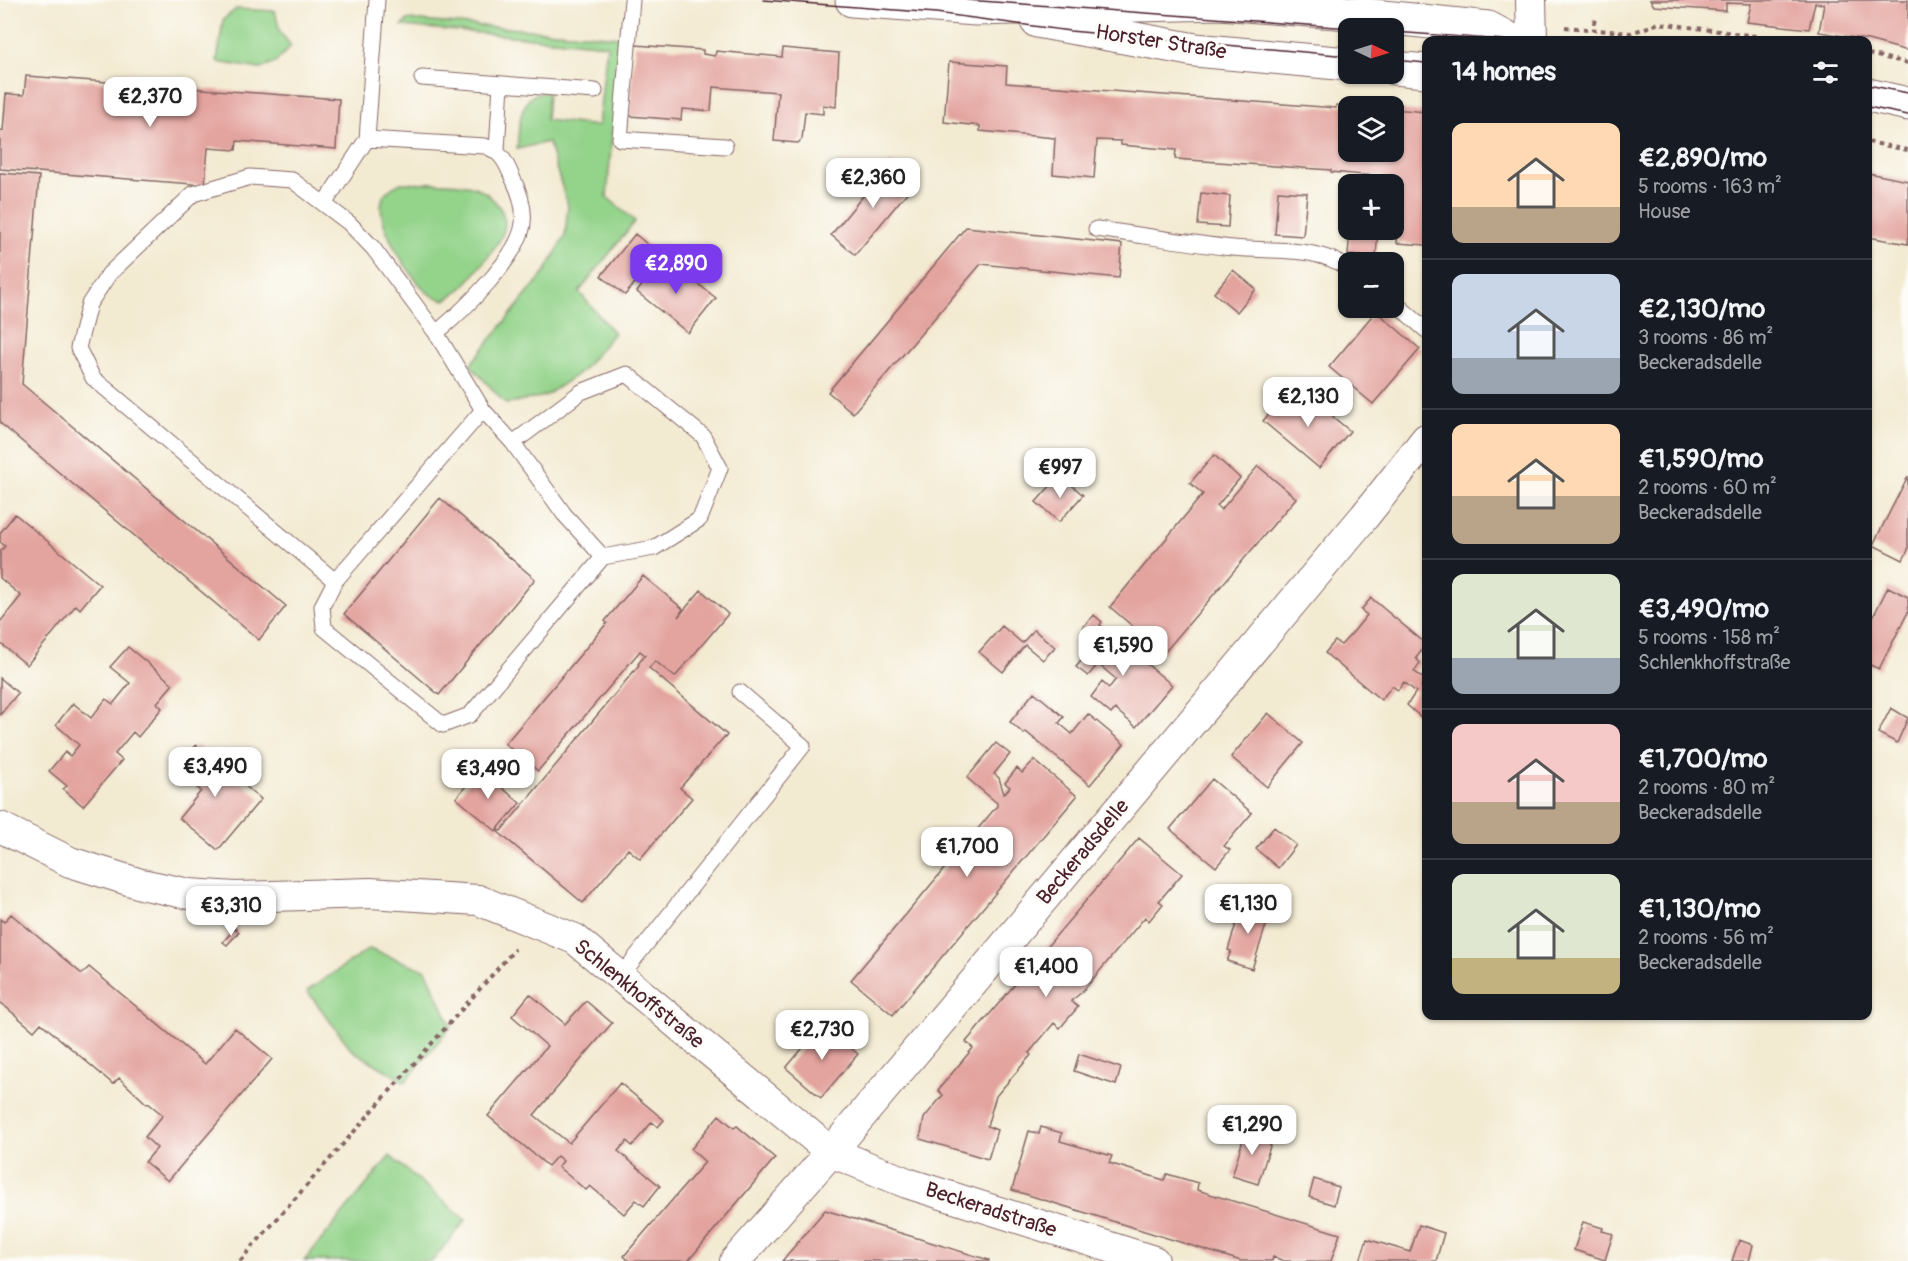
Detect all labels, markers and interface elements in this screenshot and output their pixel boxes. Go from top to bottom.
street label: Horster Straße [1094,18,1229,66]
north arrow [1338,18,1404,84]
map controls [1338,18,1404,318]
text: 14 homes [1452,56,1556,88]
icon: filters [1809,56,1842,89]
pin: €2,370 [101,77,199,128]
text: €2,370 [118,84,182,109]
button: layers [1338,96,1404,162]
text: €2,890/mo [1638,142,1767,174]
icon: home [1500,147,1572,219]
pin: €2,360 [824,158,922,209]
text: €2,360 [840,165,906,190]
button: + [1338,174,1404,240]
text: 5 rooms · 163 m² [1638,174,1782,199]
text: House [1638,199,1690,224]
pin: €2,890 [627,244,725,295]
text: €2,890 [644,251,708,276]
button: − [1338,252,1404,318]
text: €2,130/mo [1638,293,1765,325]
icon: home [1500,298,1572,370]
text: 3 rooms · 86 m² [1638,325,1773,350]
text: Beckeradsdelle [1638,350,1762,375]
pin: €2,130 [1259,377,1357,428]
text: €2,130 [1277,384,1339,409]
text: €1,590/mo [1638,443,1764,475]
pin: €997 [1024,448,1096,499]
icon: home [1500,448,1572,520]
text: €997 [1038,455,1082,480]
text: 2 rooms · 60 m² [1638,475,1777,500]
text: Beckeradsdelle [1638,500,1762,525]
text: €3,490/mo [1638,593,1769,625]
icon: home [1500,598,1572,670]
text: 5 rooms · 158 m² [1638,625,1780,650]
pin: €1,590 [1074,626,1172,677]
text: €1,590 [1093,633,1153,658]
text: Schlenkhoffstraße [1638,650,1790,675]
text: €1,700/mo [1638,743,1768,775]
pin: €3,490 [166,747,264,798]
icon: home [1500,748,1572,820]
pin: €3,490 [439,749,537,800]
text: €3,490 [183,754,248,779]
text: €3,490 [456,756,521,781]
text: 2 rooms · 80 m² [1638,775,1775,800]
street label: Beckeradsdelle [1031,793,1136,911]
text: Beckeradsdelle [1638,800,1762,825]
pin: €1,700 [918,827,1016,878]
text: €1,700 [935,834,999,859]
pin: €1,130 [1199,884,1297,935]
pin: €3,310 [182,886,280,937]
text: €1,130 [1219,891,1277,916]
text: €3,310 [200,893,262,918]
text: €1,130/mo [1638,893,1761,925]
icon: home [1500,898,1572,970]
text: 2 rooms · 56 m² [1638,925,1774,950]
street label: Schlenkhoffstraße [568,933,710,1055]
pin: €1,400 [997,947,1095,998]
text: Beckeradsdelle [1638,950,1762,975]
text: €1,400 [1013,954,1079,979]
pin: €2,730 [773,1010,871,1061]
text: €2,730 [790,1017,854,1042]
pin: €1,290 [1203,1105,1301,1156]
text: €1,290 [1221,1112,1283,1137]
street label: Beckeradstraße [922,1176,1061,1244]

